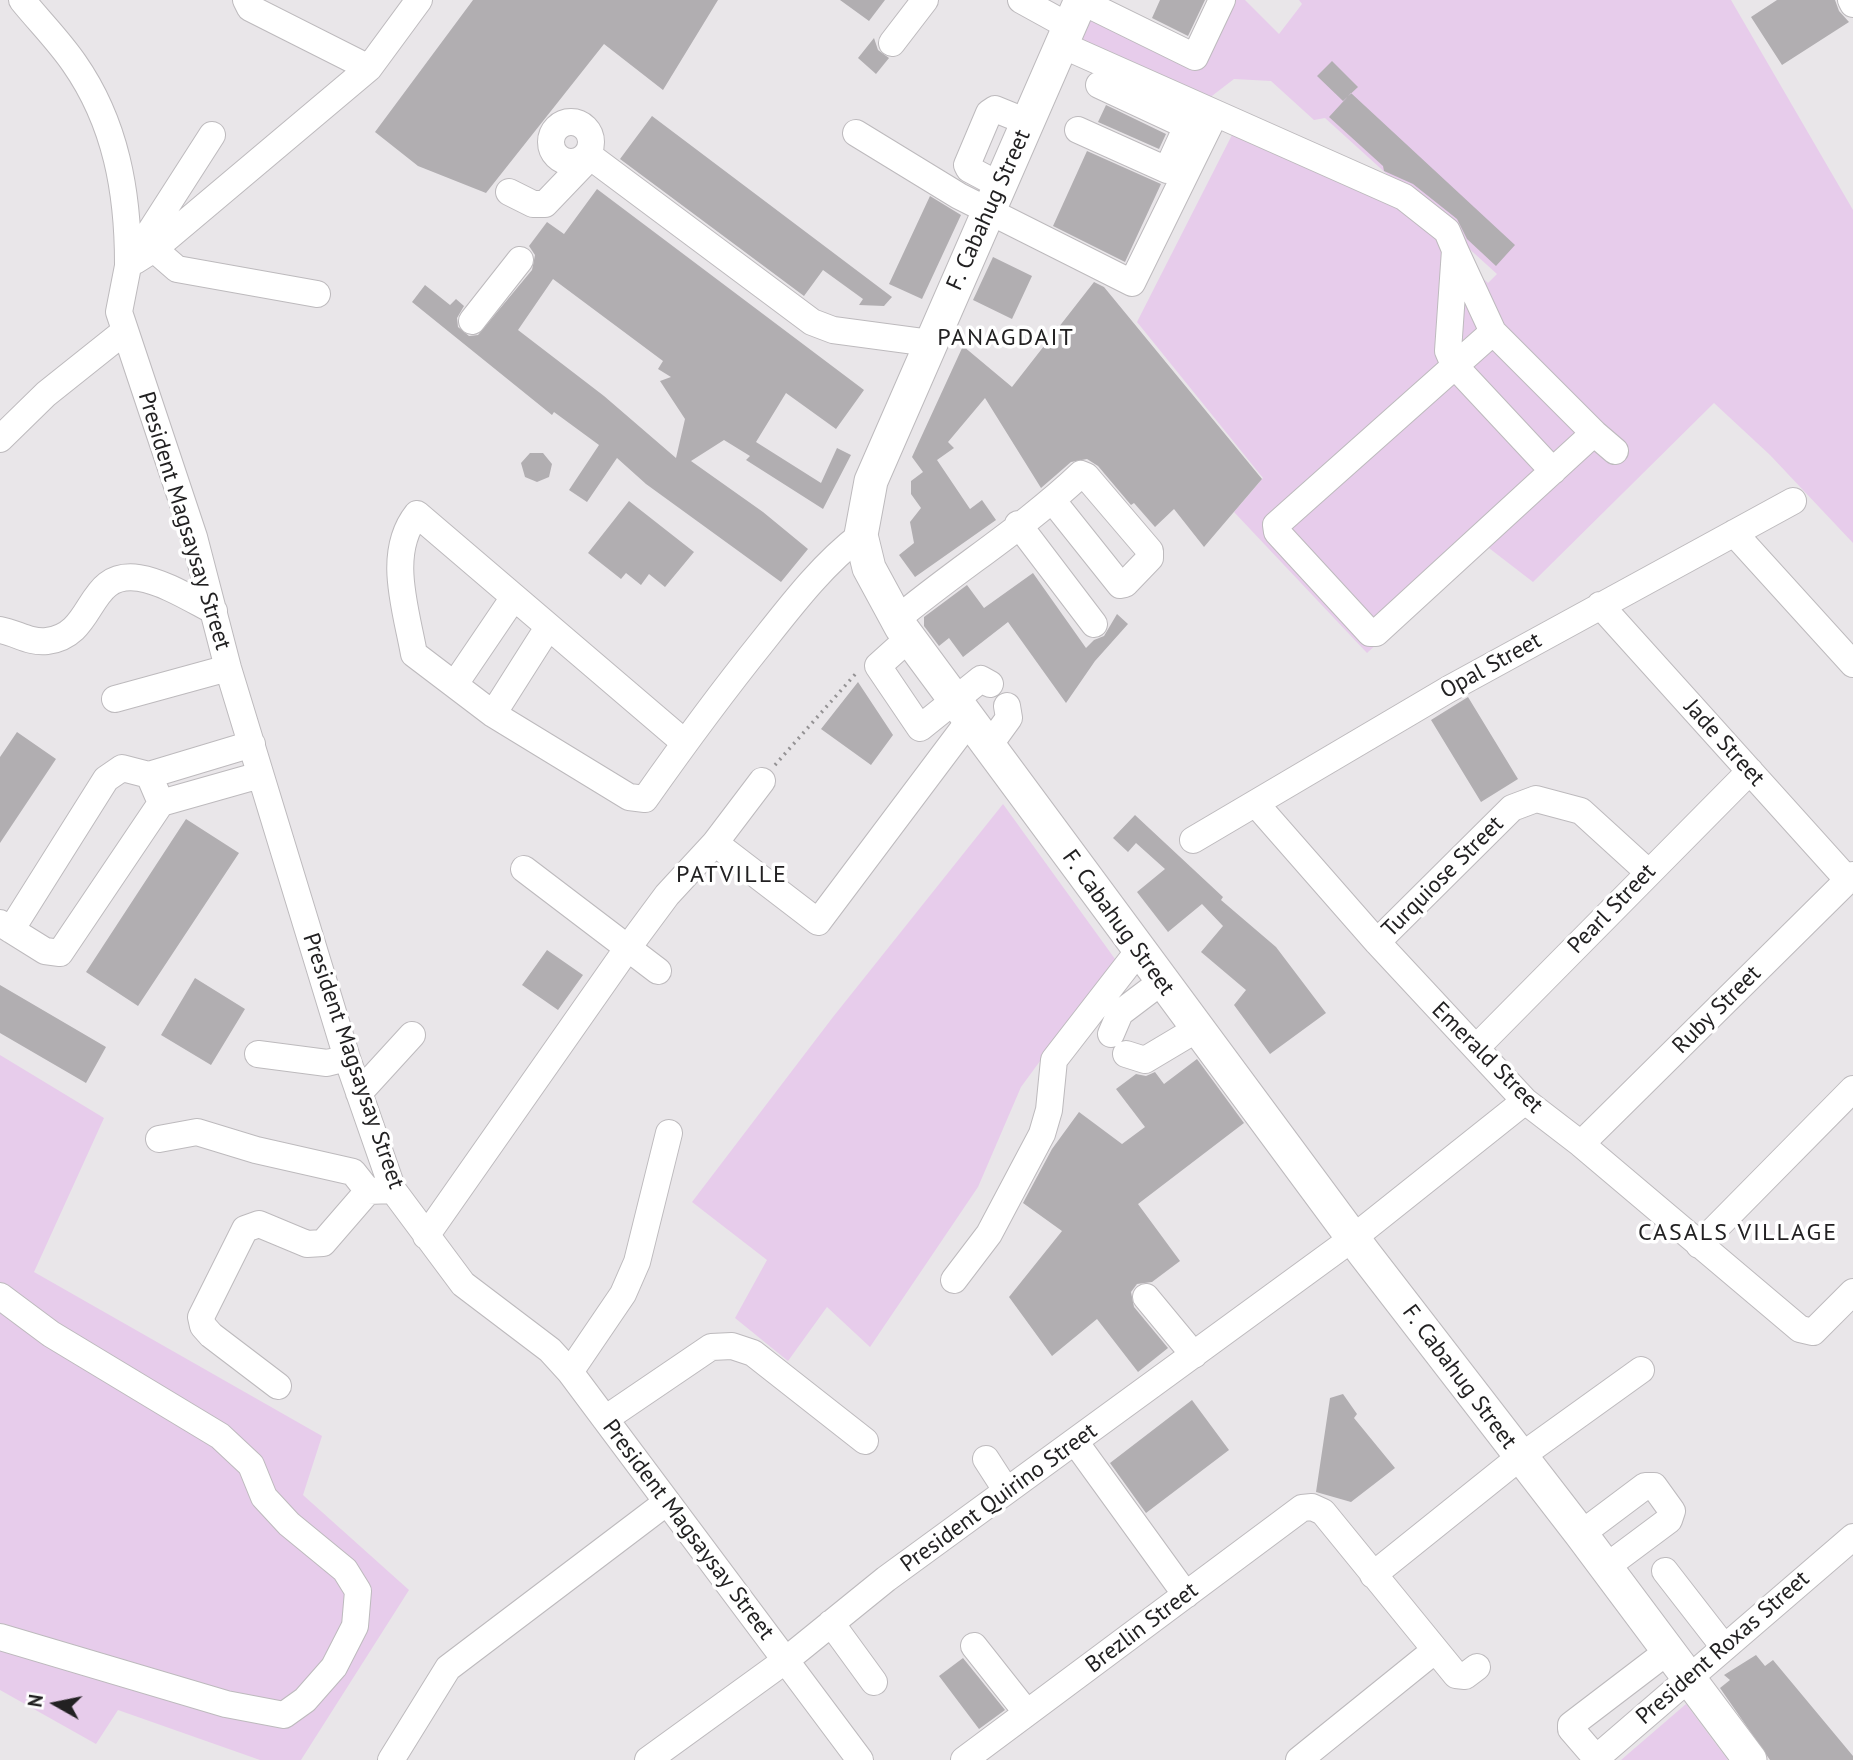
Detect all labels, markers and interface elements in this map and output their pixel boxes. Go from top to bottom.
street label: F. Cabahug Street [941,125,1037,295]
district label: PANAGDAIT [938,324,1074,352]
street label: President Magsaysay Street [132,389,236,653]
street label: Opal Street [1436,627,1546,705]
street label: Jade Street [1678,694,1770,792]
street label: Turquiose Street [1377,811,1509,943]
street label: F. Cabahug Street [1056,845,1180,1001]
street label: Pearl Street [1562,858,1662,960]
district label: PATVILLE [677,861,787,889]
street label: President Magsaysay Street [296,930,410,1192]
street label: Ruby Street [1667,960,1767,1060]
street label: Emerald Street [1426,997,1548,1119]
district label: CASALS VILLAGE [1640,1219,1836,1247]
street label: F. Cabahug Street [1396,1300,1522,1454]
street label: President Magsaysay Street [596,1415,780,1645]
street label: President Quirino Street [895,1417,1103,1579]
street label: President Roxas Street [1631,1565,1815,1731]
street label: Brezlin Street [1080,1577,1204,1679]
north arrow [21,1669,91,1739]
text: N [22,1693,48,1709]

